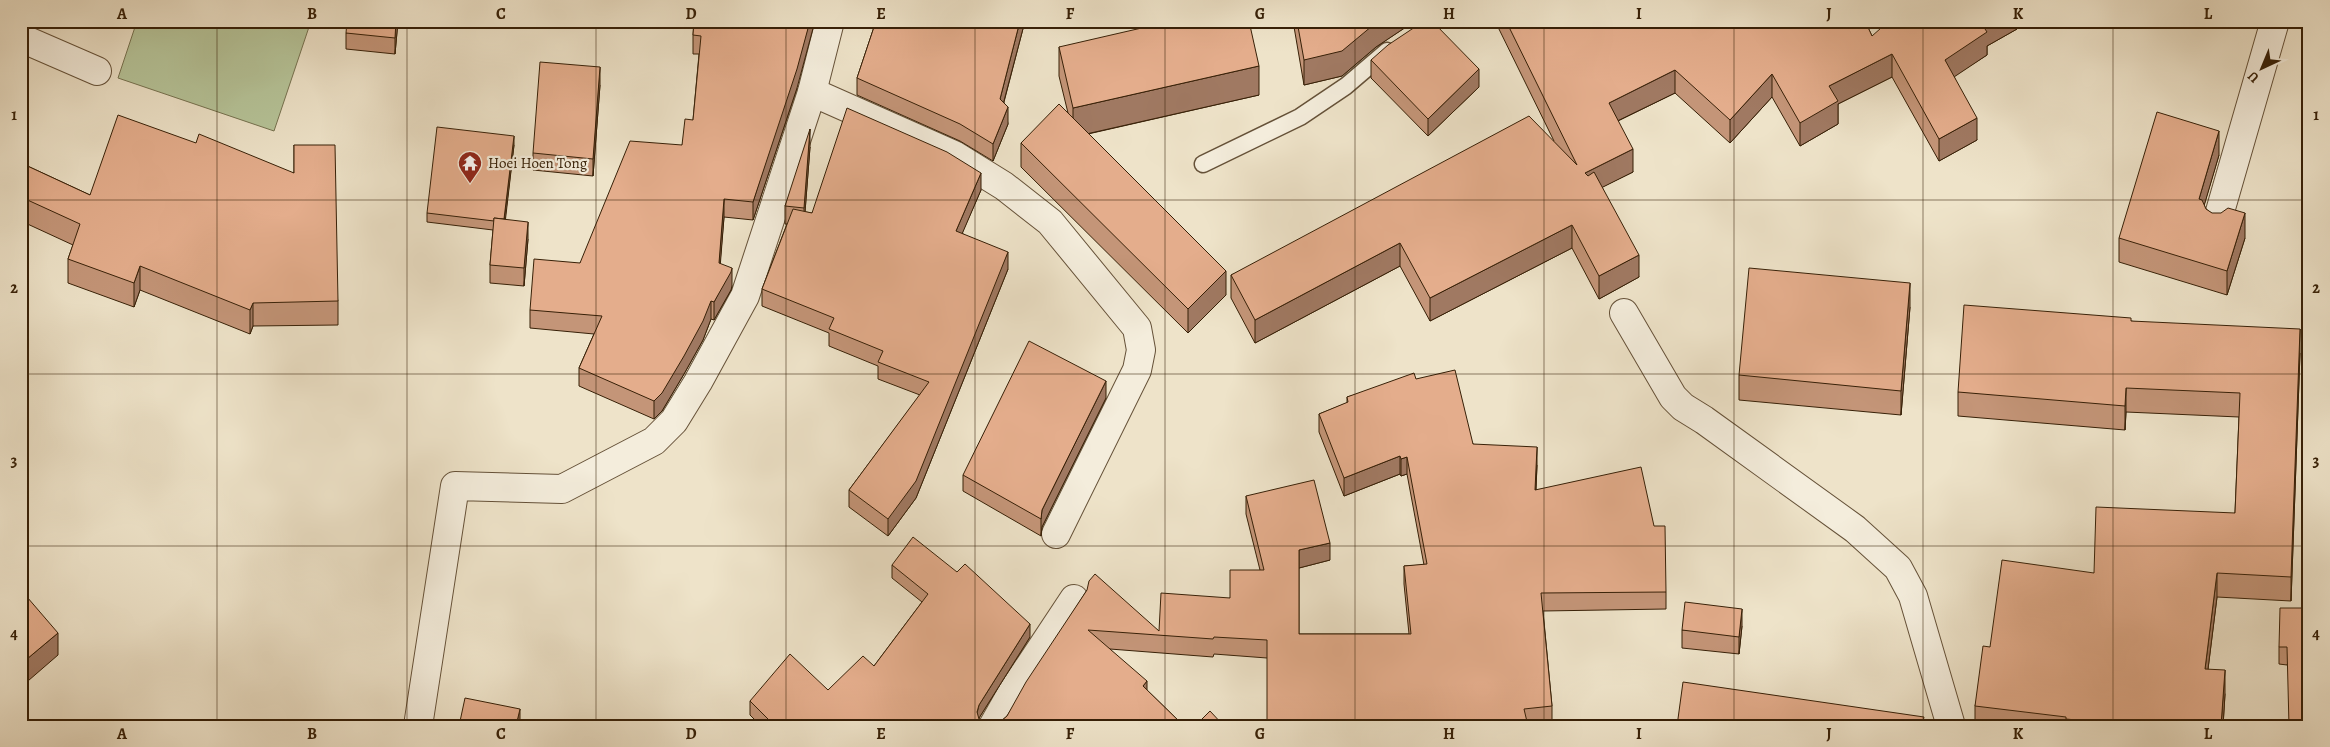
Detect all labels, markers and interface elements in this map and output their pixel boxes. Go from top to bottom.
text: A [116,3,128,25]
text: B [307,3,317,25]
text: C [496,3,506,25]
text: D [685,3,697,25]
text: E [876,3,886,25]
text: F [1066,3,1075,25]
text: G [1255,3,1265,25]
text: H [1443,3,1455,25]
text: I [1636,3,1642,25]
text: J [1826,3,1832,25]
text: K [2013,3,2024,25]
text: L [2204,3,2213,25]
north arrow [2238,42,2288,92]
text: U [2243,67,2263,87]
text: 1 [11,104,17,126]
text: 1 [2313,104,2319,126]
temple icon: Hoei Hoen Tong [457,150,483,184]
place label: Hoei Hoen Tong [488,153,588,173]
text: 2 [10,277,18,299]
text: 2 [2312,277,2320,299]
text: 3 [11,450,18,472]
text: 3 [2313,450,2320,472]
text: 4 [10,623,18,645]
text: 4 [2312,623,2320,645]
text: A [116,723,128,745]
text: B [307,723,317,745]
text: C [496,723,506,745]
text: D [685,723,697,745]
text: E [876,723,886,745]
text: F [1066,723,1075,745]
text: G [1255,723,1265,745]
text: H [1443,723,1455,745]
text: I [1636,723,1642,745]
text: J [1826,723,1832,745]
text: K [2013,723,2024,745]
text: L [2204,723,2213,745]

